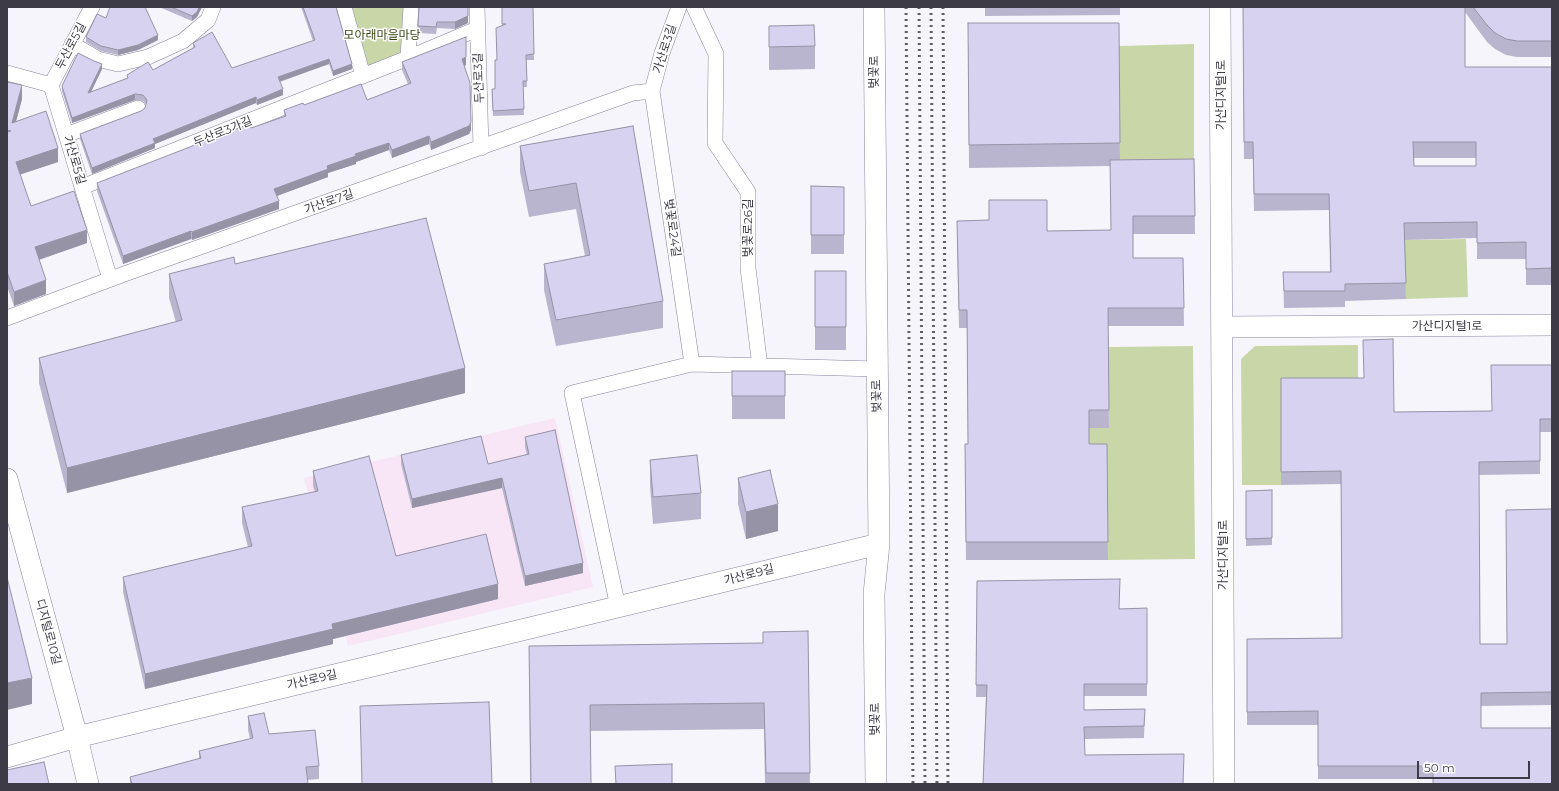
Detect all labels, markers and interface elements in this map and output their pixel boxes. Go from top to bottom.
street label: 두산로5길 [53,20,89,72]
street label: 가산로3길 [650,23,680,75]
park label: 모아래마을마당 [343,28,421,42]
street label: 두산로3길 [471,52,487,104]
street label: 벚꽃로 [867,55,881,89]
street label: 가산디지털1로 [1214,60,1228,130]
street label: 두산로3가길 [192,114,254,150]
street label: 가산로5길 [60,134,88,186]
street label: 가산로7길 [302,187,356,217]
street label: 벚꽃로24길 [661,198,683,258]
street label: 벚꽃로26길 [741,199,755,257]
street label: 가산디지털1로 [1412,319,1482,333]
street label: 벚꽃로 [870,379,884,413]
street label: 가산디지털1로 [1216,520,1230,590]
street label: 가산로9길 [722,562,776,588]
street label: 디지털로10길 [32,598,64,666]
street label: 가산로9길 [285,667,339,693]
street label: 벚꽃로 [868,702,882,736]
scale bar [1419,753,1532,779]
text: 50 m [1424,760,1455,775]

